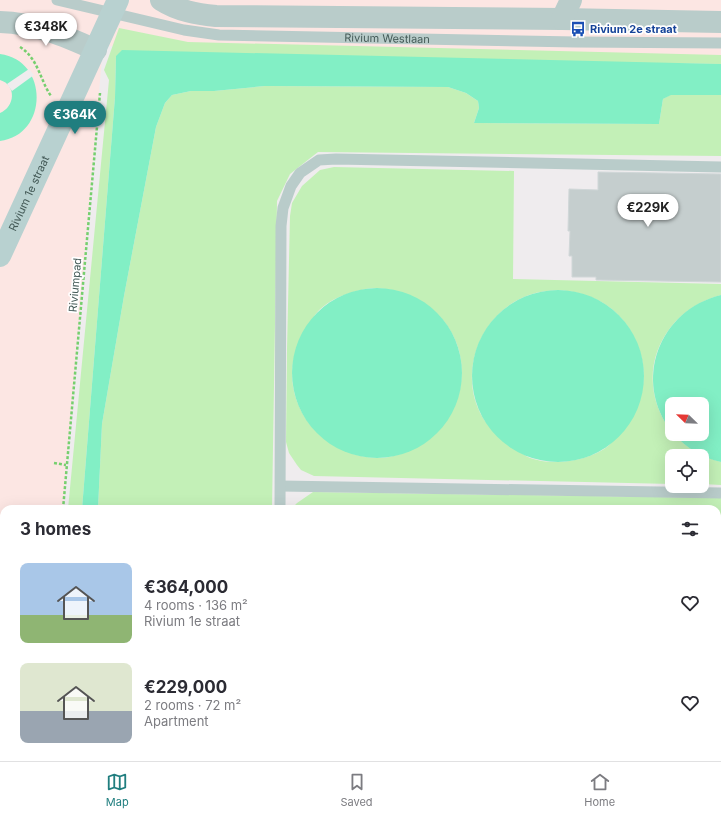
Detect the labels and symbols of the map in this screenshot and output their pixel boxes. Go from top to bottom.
pin: €348K [18,13,74,47]
bus stop icon: Rivium 2e straat [569,20,587,38]
place label: Rivium 2e straat [590,22,677,36]
street label: Rivium Westlaan [344,30,430,46]
pin: €364K [47,101,103,135]
street label: Rivium 1e straat [5,153,52,233]
pin: €229K [620,194,676,228]
street label: Riviumpad [66,257,84,313]
north arrow [665,397,709,441]

